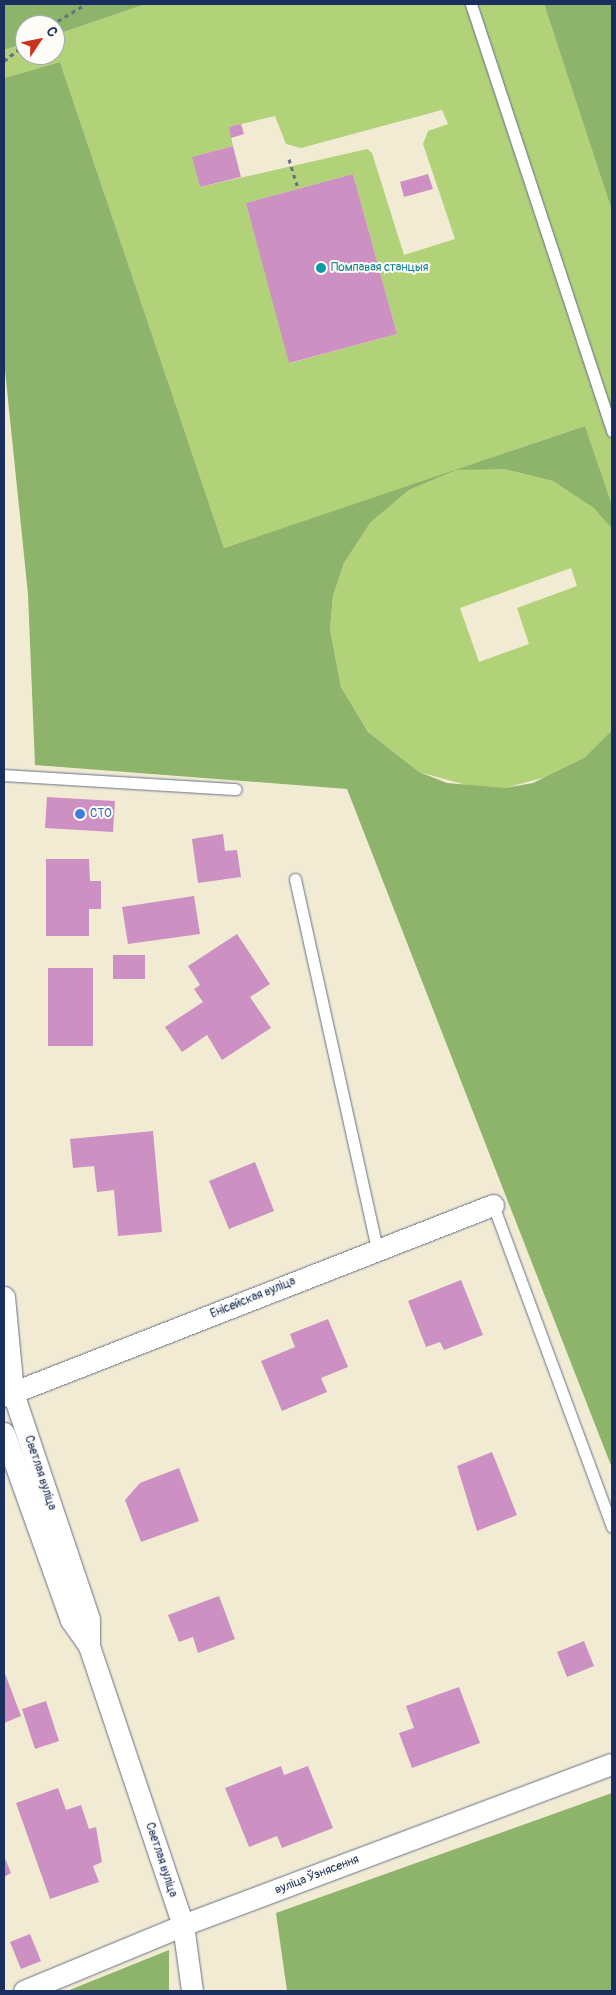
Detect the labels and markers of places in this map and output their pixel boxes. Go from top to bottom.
place label: Помпавая станцыя [331,261,428,275]
marker: Помпавая станцыя [315,262,327,274]
place label: СТО [90,807,112,821]
marker: СТО [74,808,86,820]

